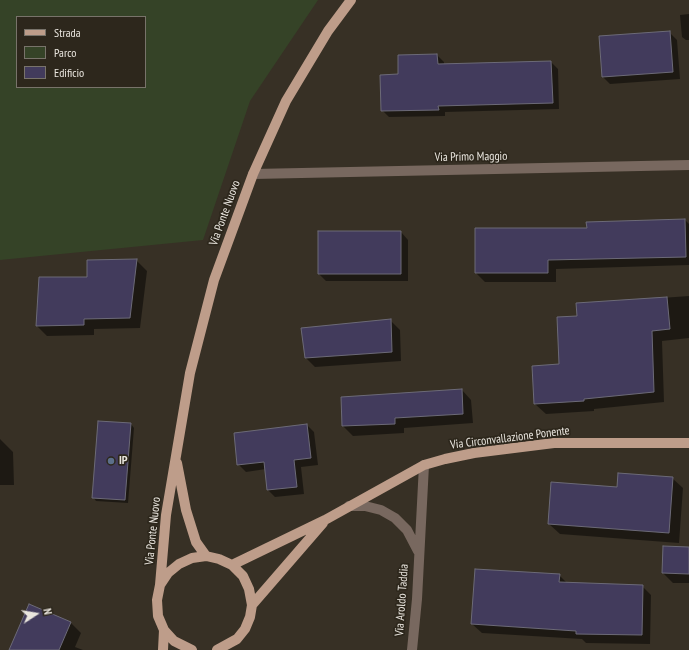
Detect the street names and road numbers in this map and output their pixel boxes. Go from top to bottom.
street label: Via Primo Maggio [435,149,507,165]
street label: Via Ponte Nuovo [207,178,243,248]
street label: Via Circonvallazione Ponente [450,424,570,452]
street label: Via Ponte Nuovo [142,496,164,566]
street label: Via Aroldo Taddia [392,563,412,637]

